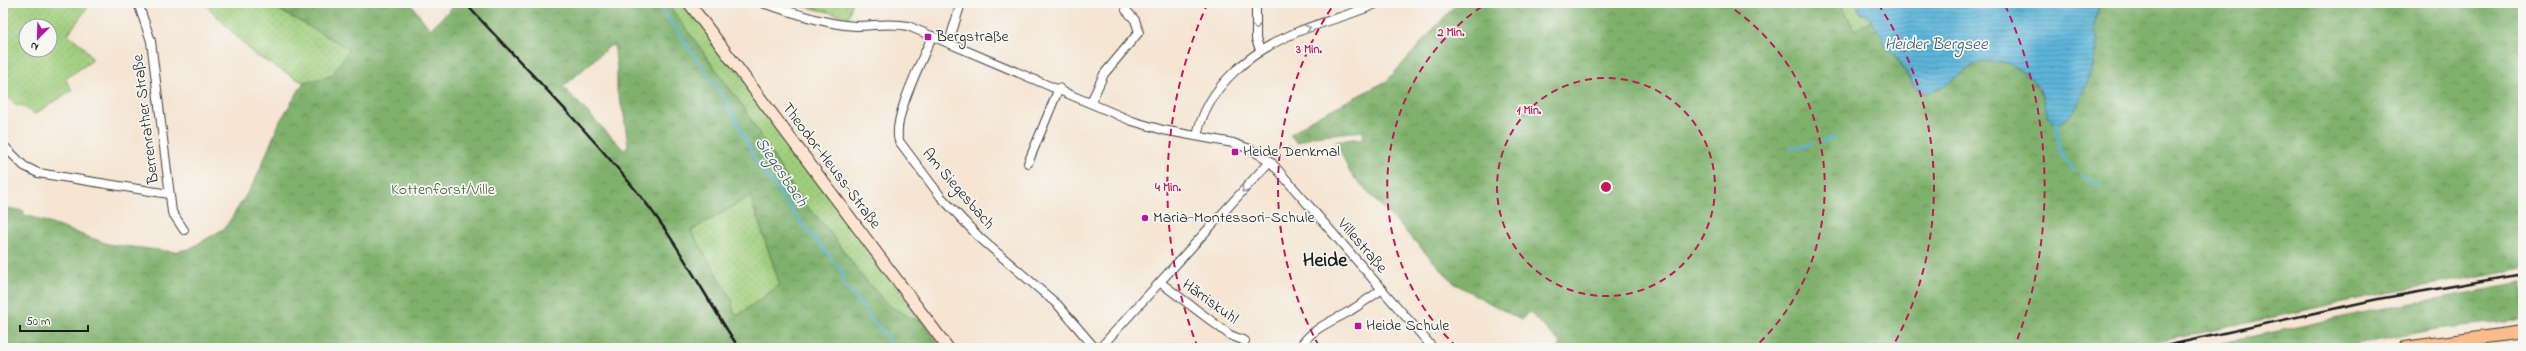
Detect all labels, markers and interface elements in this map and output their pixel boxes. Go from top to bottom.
north arrow [18,18,58,58]
one-way arrow [1252,24,1260,30]
one-way arrow [1305,24,1312,33]
text: 2 Min. [1437,24,1465,42]
place label: Bergstraße [935,25,1010,49]
marker: Bergstraße [923,32,933,42]
water label: Heider Bergsee [1884,32,1989,58]
text: N [28,37,41,55]
text: 3 Min. [1295,41,1322,59]
street label: Berrenrather Straße [126,52,166,186]
street label: Theodor-Heuss-Straße [775,98,887,235]
text: 1 Min. [1517,102,1542,120]
water label: Siegesbach [748,132,814,213]
place label: Heide Denkmal [1243,140,1340,164]
street label: Am Siegesbach [916,143,1000,235]
marker: Heide Denkmal [1230,147,1240,157]
park label: Kottenforst/Ville [391,178,496,202]
text: 4 Min. [1154,179,1181,197]
centre of rings [1599,180,1613,194]
one-way arrow [1241,185,1249,193]
place label: Maria-Montessori-Schule [1153,206,1316,230]
street label: Villestraße [1331,212,1393,280]
marker: Maria-Montessori-Schule [1140,213,1150,223]
district label: Heide [1303,247,1348,276]
street label: Härriskuhl [1177,273,1243,331]
scale bar [20,307,88,333]
text: 50 m [26,313,50,331]
place label: Heide Schule [1366,314,1450,338]
marker: Heide Schule [1353,321,1363,331]

